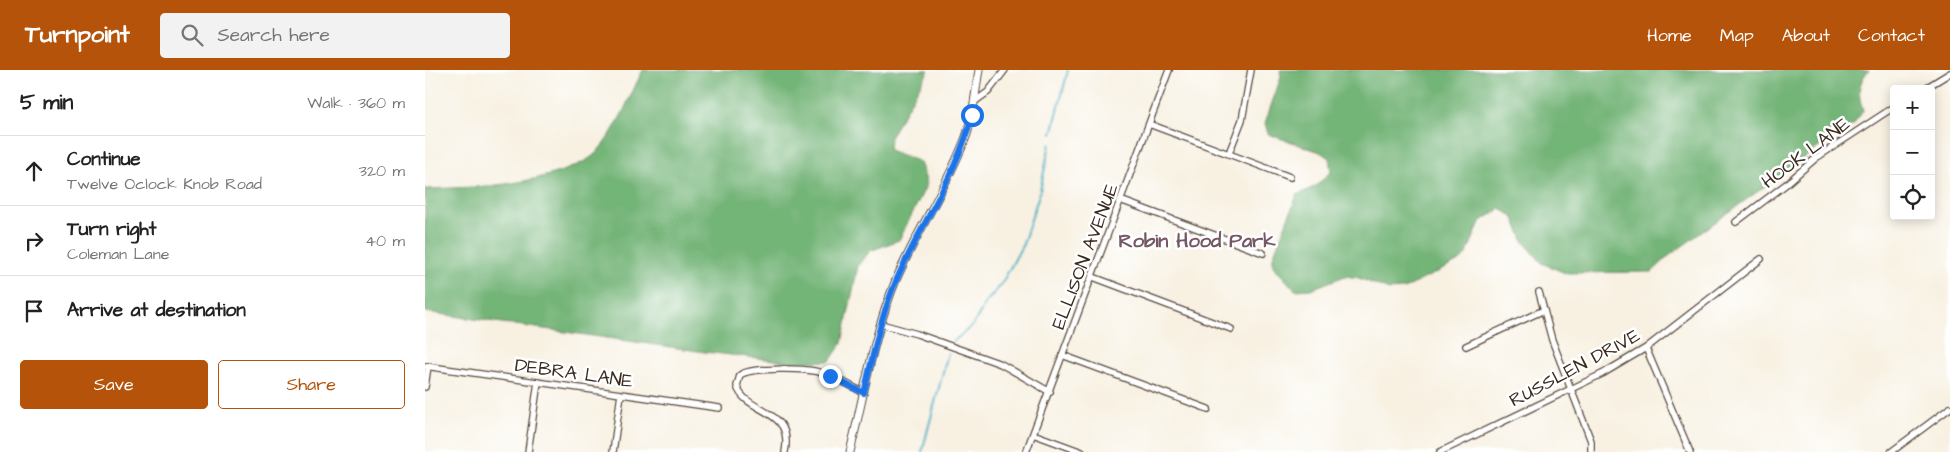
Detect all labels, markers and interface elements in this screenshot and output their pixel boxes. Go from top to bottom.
search box [160,13,510,58]
text: Turnpoint [25,18,130,52]
icon: search [178,21,206,49]
text: Search here [218,22,330,49]
text: Home [1647,23,1692,48]
text: Map [1720,23,1754,48]
text: About [1782,23,1830,48]
text: Contact [1858,23,1925,48]
map controls [1890,85,1935,220]
button: + [1890,85,1935,130]
text: 5 min [20,88,73,117]
text: Walk · 360 m [307,92,405,114]
route start [961,104,984,127]
street label: HOOK LANE [1756,111,1856,195]
button: − [1890,130,1935,175]
text: Continue [67,146,141,173]
icon: ahead [20,157,48,185]
text: 320 m [359,160,405,182]
text: Twelve Oclock Knob Road [67,173,262,195]
button: locate [1890,175,1935,220]
street label: ELLISON AVENUE [1045,180,1126,333]
text: Turn right [67,216,156,243]
icon: right [20,227,48,255]
district label: Robin Hood Park [1119,227,1276,255]
text: 40 m [365,230,405,252]
text: Coleman Lane [67,243,169,265]
icon: arrive [20,297,48,325]
text: Arrive at destination [67,297,246,324]
street label: RUSSLEN DRIVE [1505,322,1645,414]
street label: DEBRA LANE [513,352,635,395]
button: Save [20,360,208,409]
button: Share [218,360,405,409]
route end [819,365,842,388]

